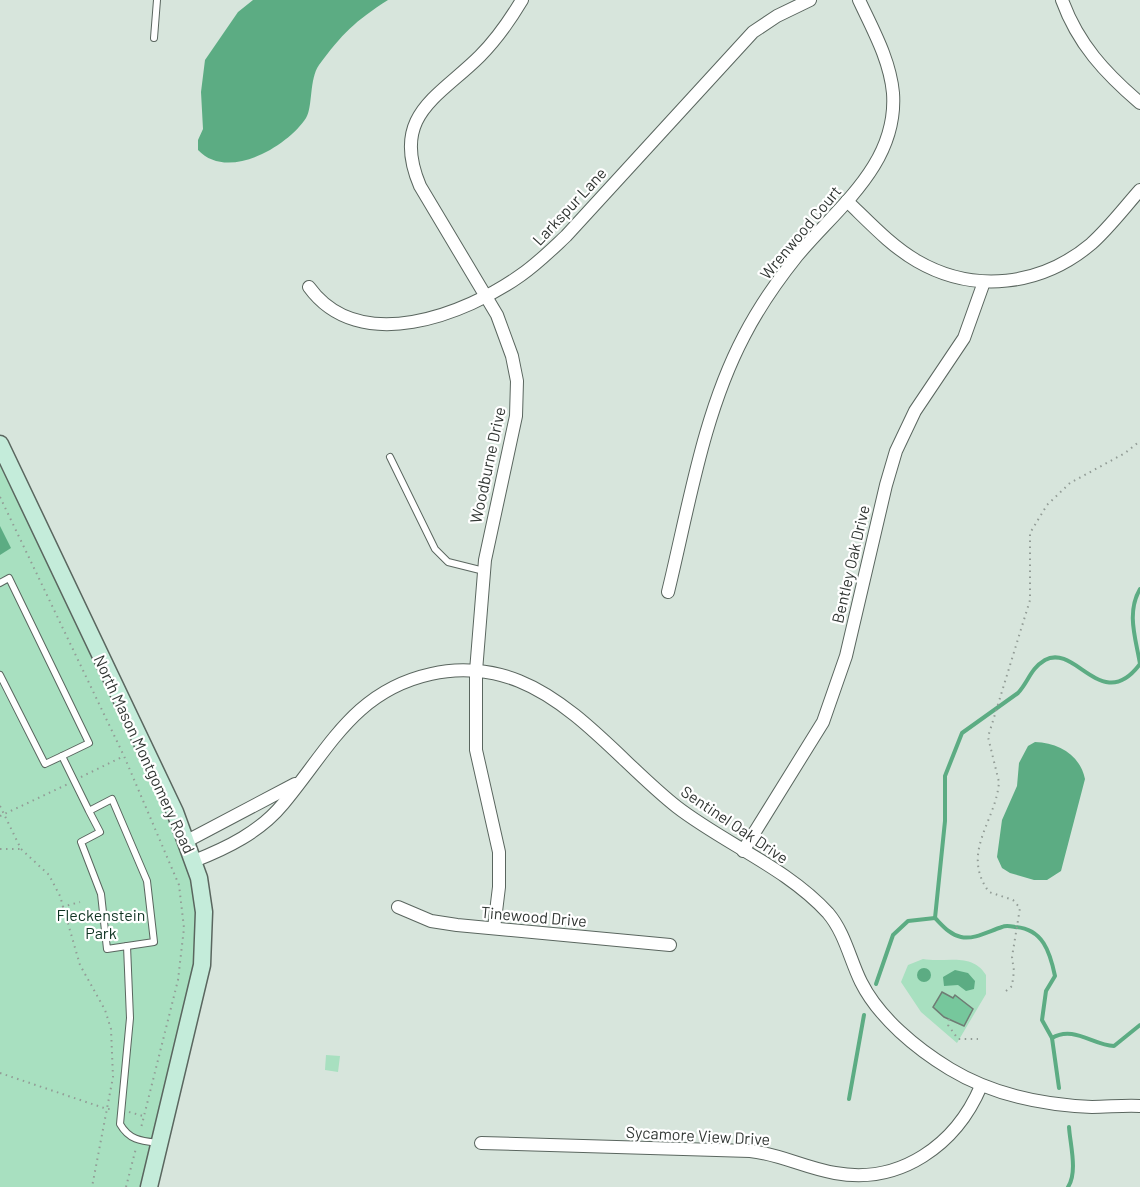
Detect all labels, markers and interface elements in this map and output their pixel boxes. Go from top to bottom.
street label: Larkspur Lane [528,163,610,249]
street label: Wrenwood Court [755,181,845,283]
street label: Woodburne Drive [465,405,509,525]
street label: Bentley Oak Drive [827,503,873,625]
street label: North Mason Montgomery Road [91,652,199,856]
street label: Sentinel Oak Drive [678,781,792,867]
street label: Tinewood Drive [480,902,588,930]
park label: Fleckenstein Park [57,905,145,942]
street label: Sycamore View Drive [625,1122,771,1148]

